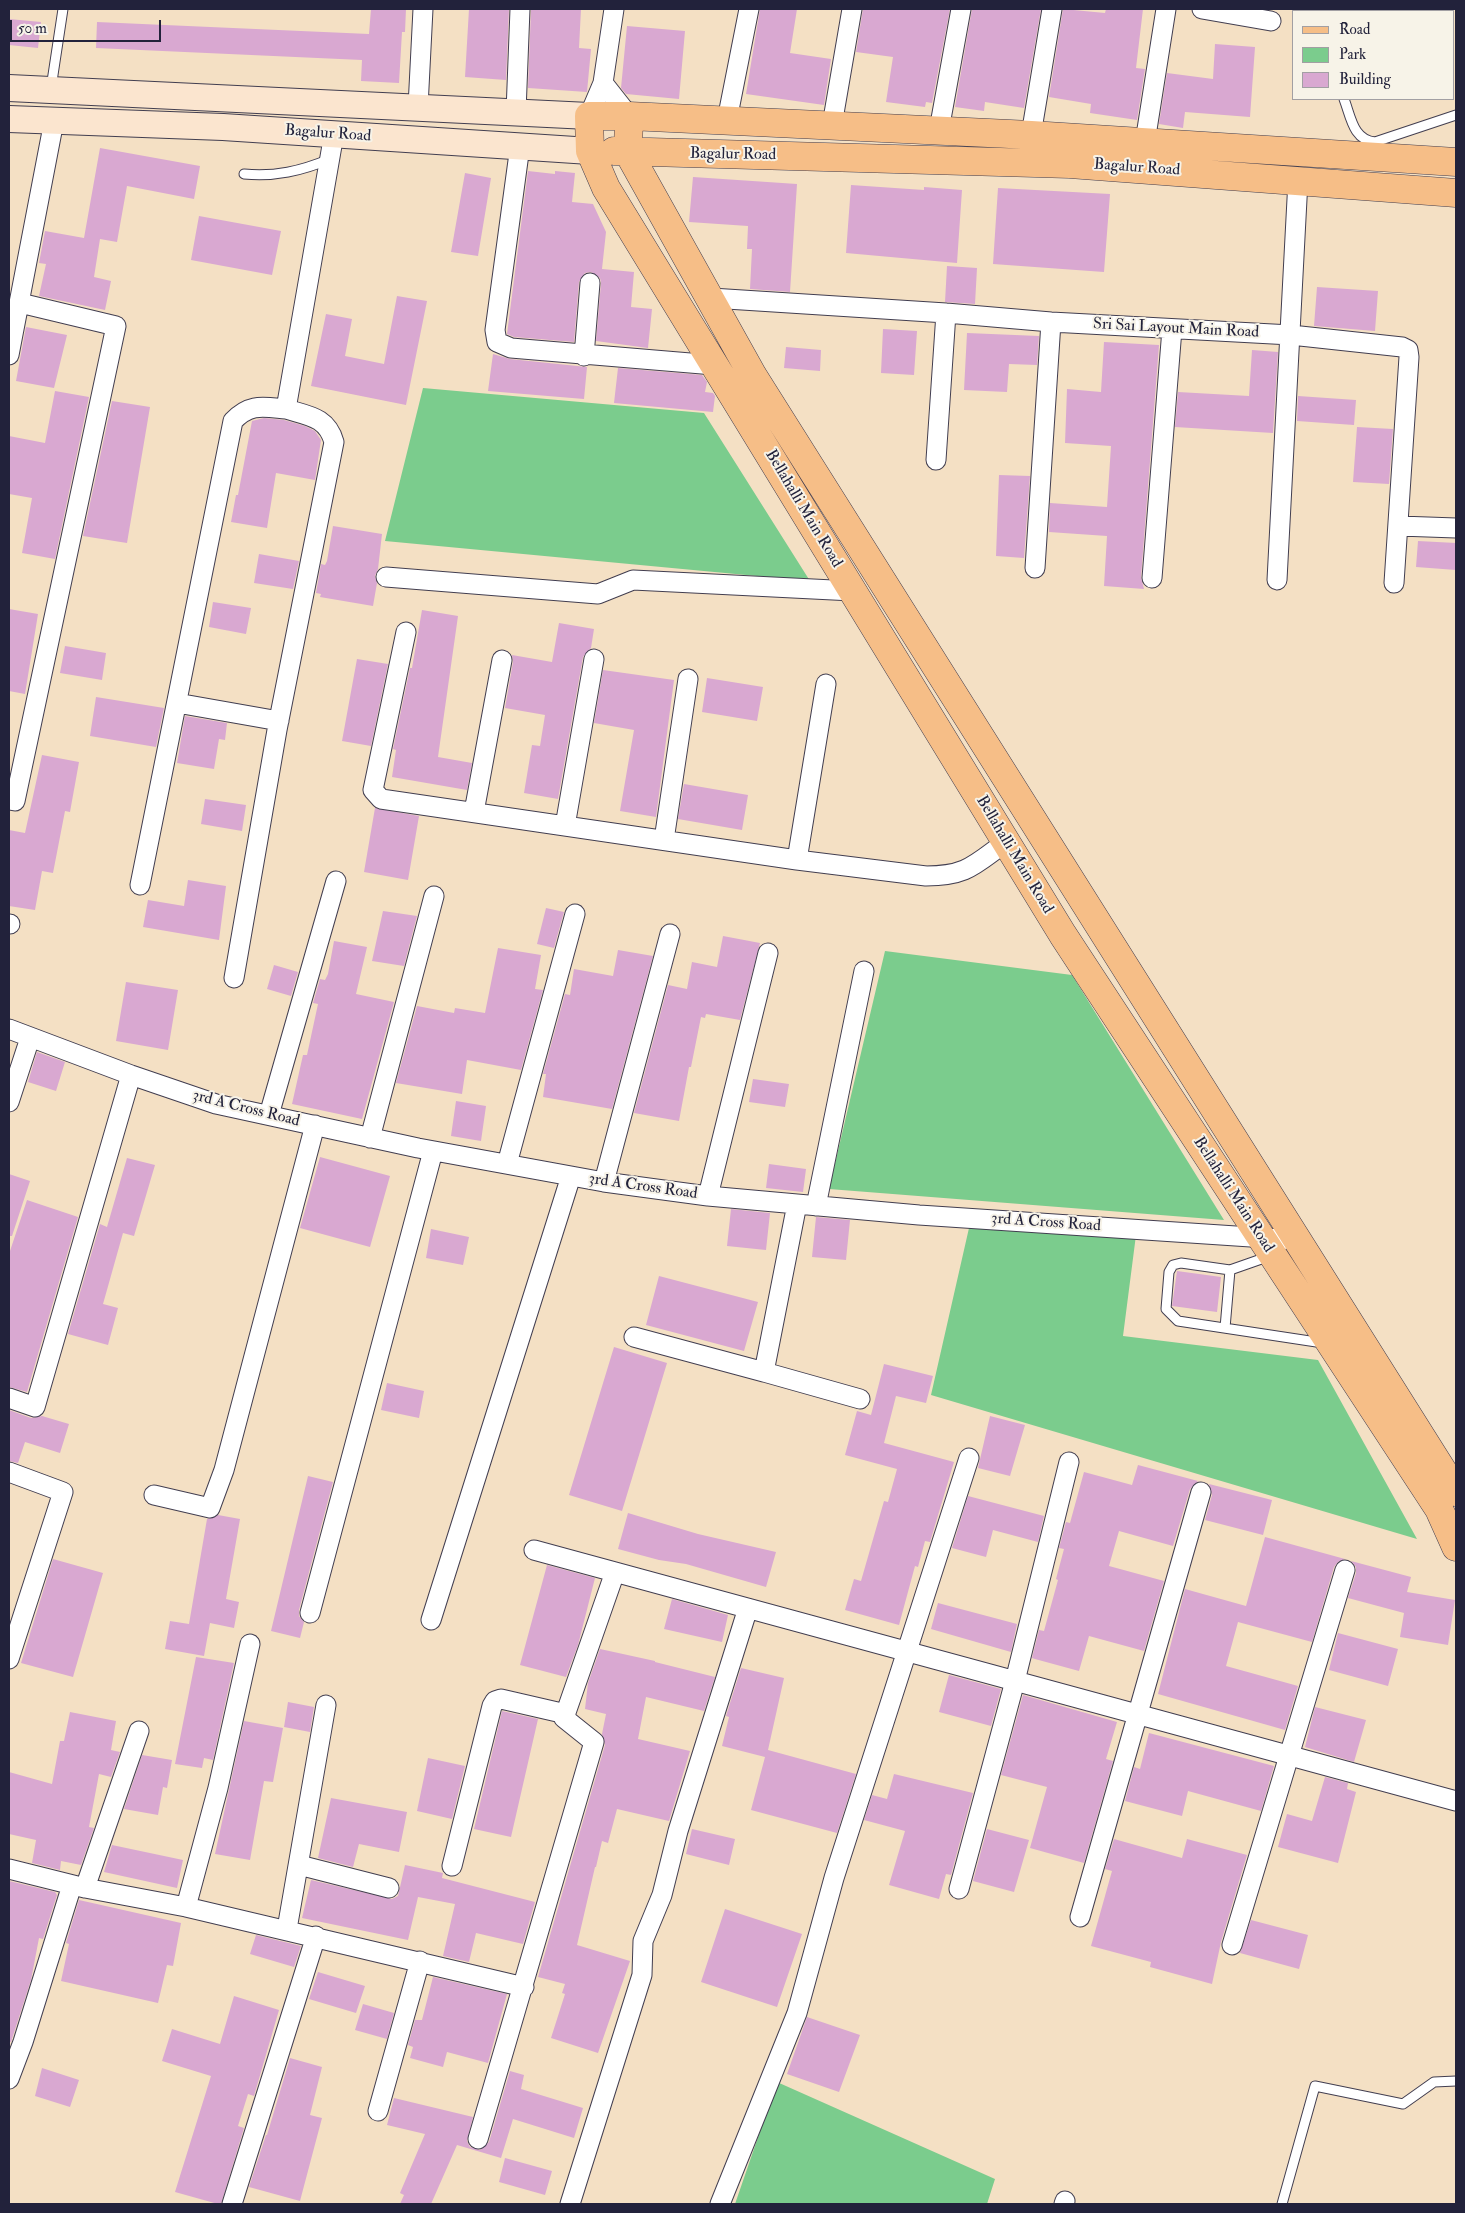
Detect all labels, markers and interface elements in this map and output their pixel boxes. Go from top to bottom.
scale bar [12,10,164,42]
legend [1292,10,1455,100]
text: 50 m [18,19,47,38]
text: Road [1339,20,1370,39]
text: Park [1339,45,1366,64]
text: Building [1339,70,1391,89]
street label: Bagalur Road [284,121,372,147]
street label: Bagalur Road [690,145,776,165]
street label: Bagalur Road [1093,155,1181,181]
street label: Sri Sai Layout Main Road [1092,315,1260,343]
street label: Bellahalli Main Road [760,447,846,571]
street label: Bellahalli Main Road [971,793,1057,917]
street label: 3rd A Cross Road [190,1086,302,1132]
street label: Bellahalli Main Road [1188,1134,1278,1256]
street label: 3rd A Cross Road [587,1170,699,1204]
street label: 3rd A Cross Road [991,1210,1101,1236]

